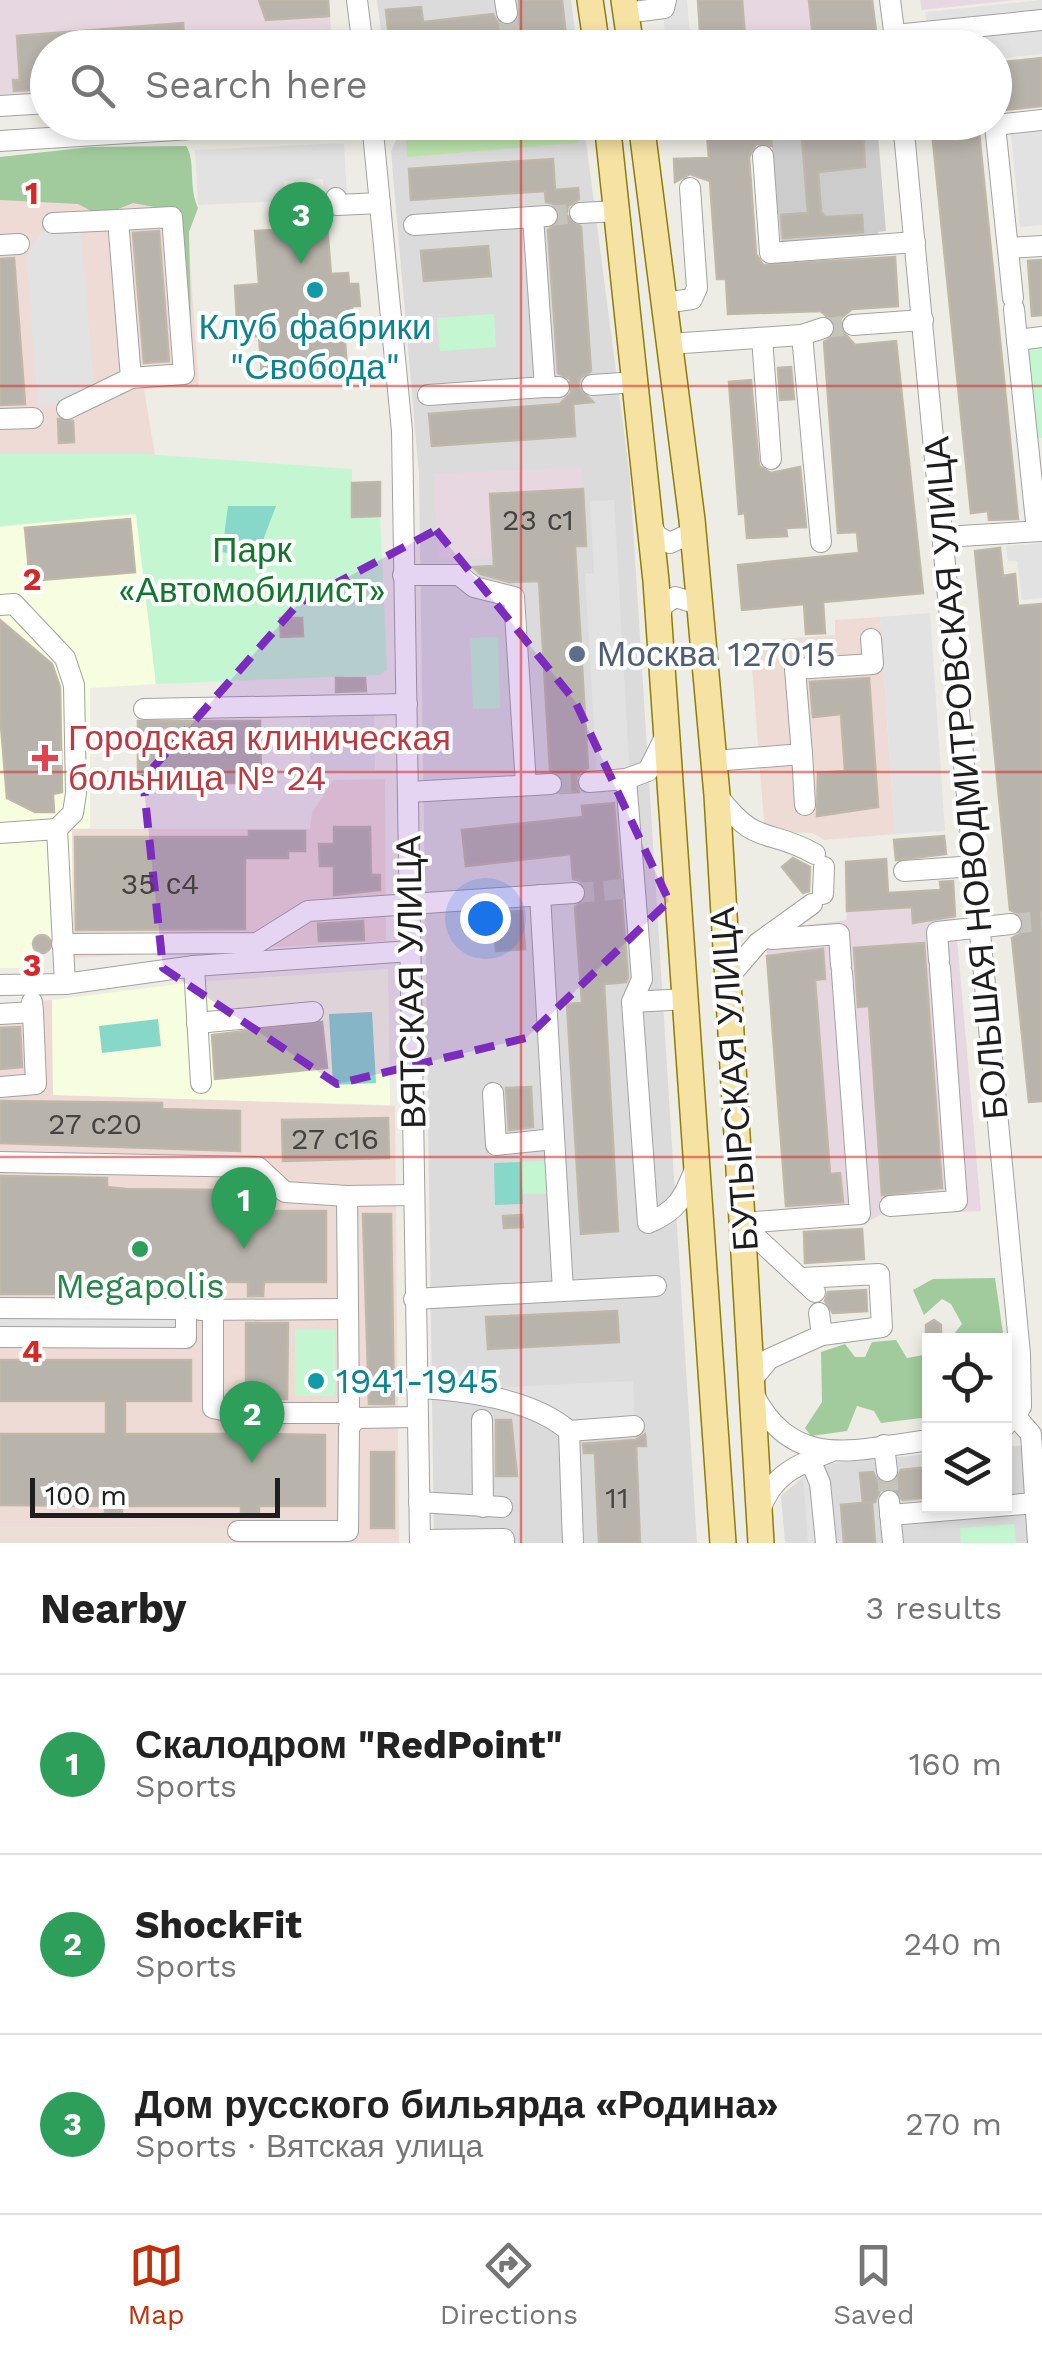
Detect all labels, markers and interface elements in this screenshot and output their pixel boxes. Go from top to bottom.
search box [30,30,1012,140]
icon: search [65,58,120,113]
text: Search here [145,63,368,107]
text: 1 [25,174,39,212]
pin: 3 [268,182,334,264]
marker: Клуб фабрики "Свобода" [304,279,326,301]
place label: Клуб фабрики "Свобода" [199,306,431,388]
street label: БОЛЬШАЯ НОВОДМИТРОВСКАЯ УЛИЦА [915,434,1017,1121]
house number: 23 с1 [502,502,574,537]
park label: Парк «Автомобилист» [118,529,386,611]
text: 2 [22,560,42,598]
place label: Москва 127015 [597,633,836,675]
marker: Москва 127015 [566,643,588,665]
place label: Городская клиническая больница № 24 [68,717,451,799]
marker: Городская клиническая больница № 24 [32,745,58,771]
street label: ВЯТСКАЯ УЛИЦА [387,834,435,1129]
house number: 35 с4 [121,866,199,901]
your location [460,893,511,944]
street label: БУТЫРСКАЯ УЛИЦА [701,905,767,1252]
text: 3 [23,946,41,984]
house number: 27 с20 [48,1106,142,1141]
house number: 27 с16 [291,1121,379,1156]
pin: 1 [212,1166,276,1249]
marker: Megapolis [129,1238,151,1260]
place label: Megapolis [55,1265,225,1307]
text: 4 [22,1332,42,1370]
map controls [922,1333,1012,1513]
button: locate [922,1333,1012,1423]
place label: 1941-1945 [336,1360,499,1402]
marker: 1941-1945 [305,1370,327,1392]
pin: 2 [220,1380,284,1463]
button: layers [922,1423,1012,1513]
scale bar [30,1473,280,1518]
text: 100 m [45,1479,127,1512]
house number: 11 [605,1480,629,1515]
text: Nearby [40,1584,187,1633]
text: 3 results [865,1589,1002,1627]
text: Скалодром "RedPoint" [135,1723,563,1767]
text: 1 [66,1745,79,1783]
text: 160 m [909,1745,1002,1783]
text: Sports [135,1767,237,1805]
text: ShockFit [135,1903,302,1947]
text: 2 [63,1925,82,1963]
text: 240 m [903,1925,1002,1963]
text: Sports [135,1947,237,1985]
text: Дом русского бильярда «Родина» [135,2083,779,2127]
text: 3 [63,2105,82,2143]
text: 270 m [905,2105,1002,2143]
text: Sports · Вятская улица [135,2127,483,2165]
tab: Map [128,2238,185,2331]
tab: Directions [440,2238,578,2331]
tab: Saved [833,2238,914,2331]

